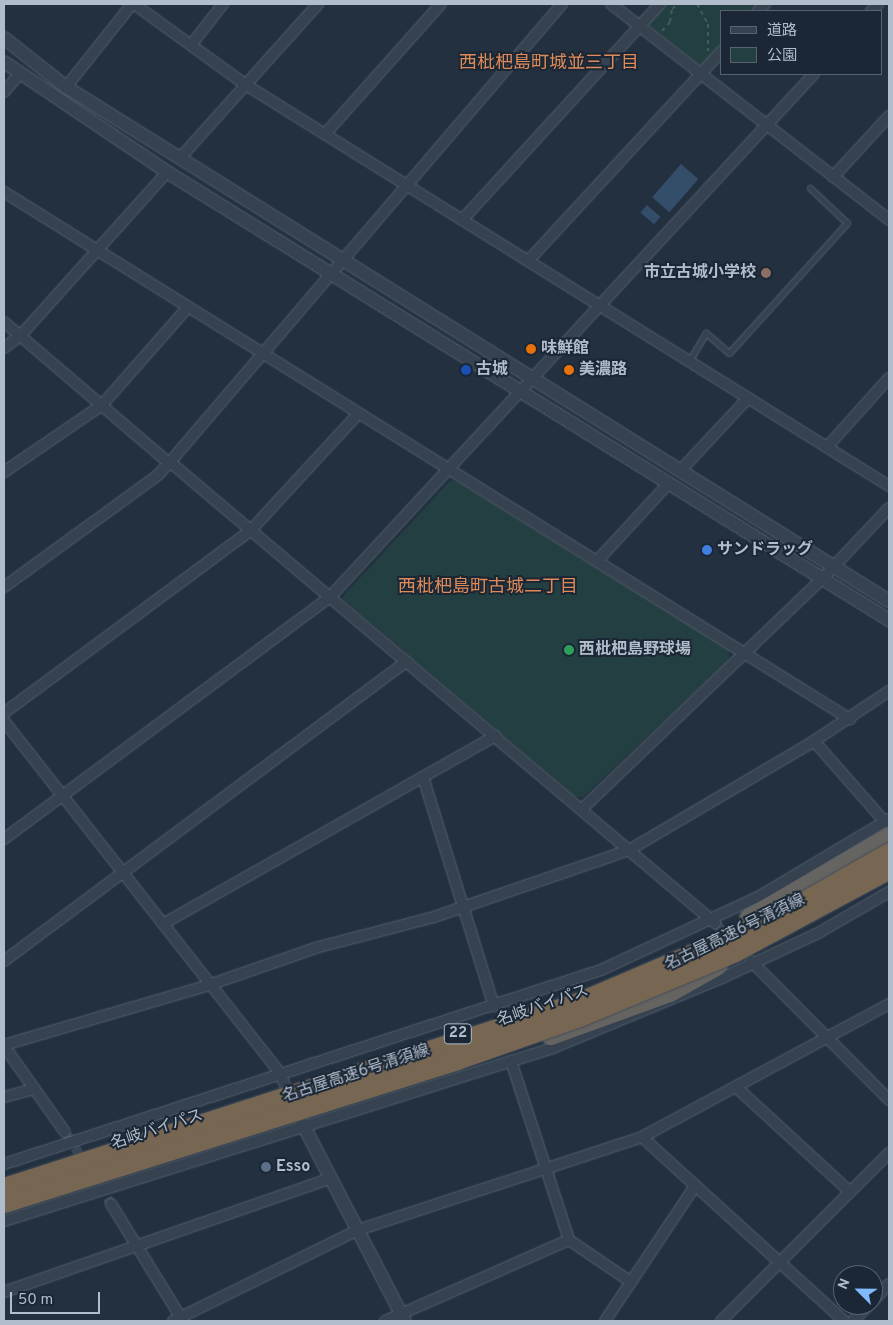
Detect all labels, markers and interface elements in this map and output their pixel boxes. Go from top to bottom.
legend [720,10,883,75]
text: 道路 [767,22,797,41]
text: 公園 [767,47,797,66]
district label: 西枇杷島町城並三丁目 [459,53,639,75]
place label: 市立古城小学校 [644,263,756,283]
marker: 市立古城小学校 [760,267,772,279]
place label: 味鮮館 [541,339,589,359]
marker: 味鮮館 [525,343,537,355]
place label: 古城 [476,360,508,380]
place label: 美濃路 [579,360,627,380]
marker: 古城 [460,364,472,376]
marker: 美濃路 [563,364,575,376]
place label: サンドラッグ [717,540,813,560]
marker: サンドラッグ [701,544,713,556]
district label: 西枇杷島町古城二丁目 [398,577,578,599]
place label: 西枇杷島野球場 [579,640,691,660]
marker: 西枇杷島野球場 [563,644,575,656]
street label: 名古屋高速6号清須線 [662,891,808,975]
street label: 名岐バイパス [494,981,592,1031]
road number: 22 [443,1022,473,1046]
street label: 名古屋高速6号清須線 [280,1041,432,1107]
street label: 名岐バイパス [108,1106,206,1154]
place label: Esso [276,1157,310,1177]
marker: Esso [260,1161,272,1173]
north arrow [833,1265,883,1315]
text: N [835,1276,854,1292]
scale bar [12,1282,102,1314]
text: 50 m [18,1291,53,1310]

